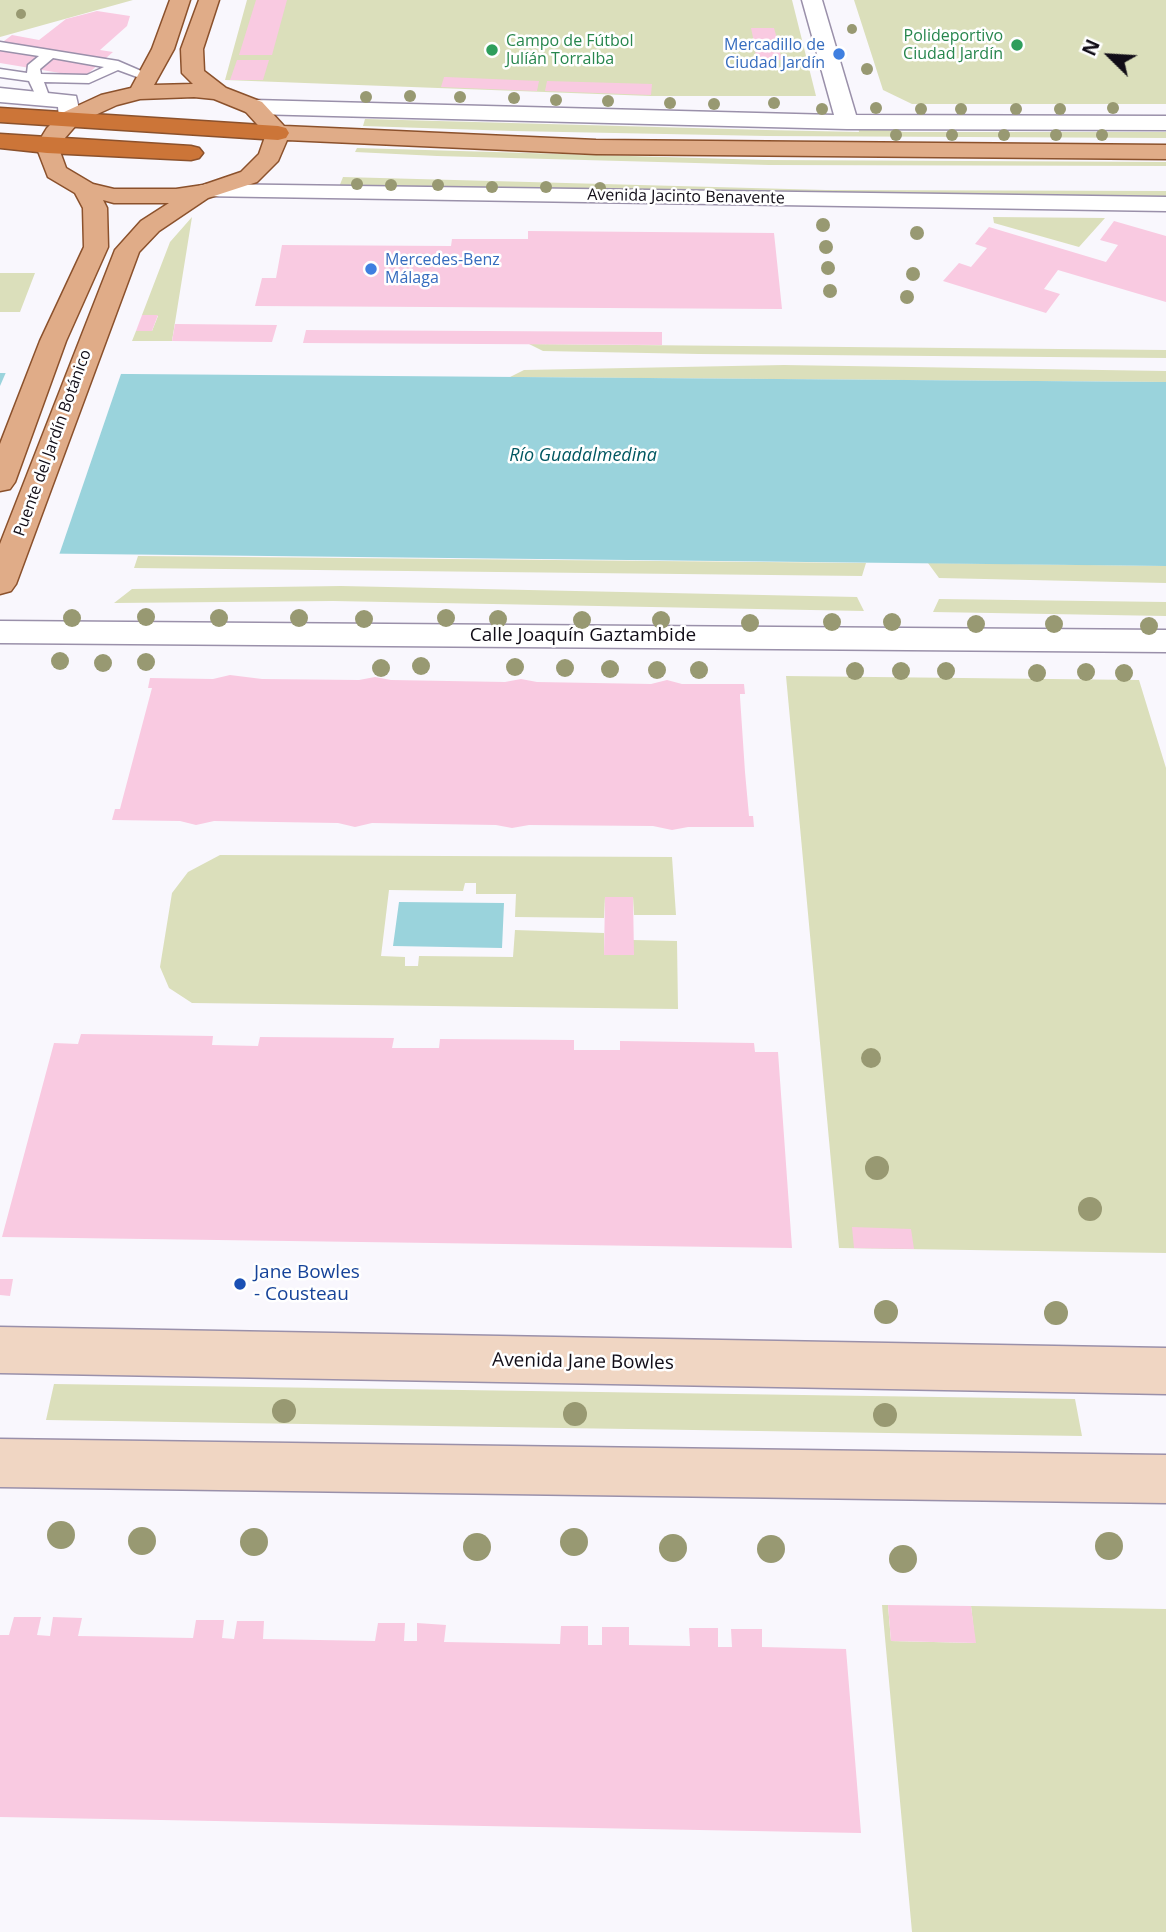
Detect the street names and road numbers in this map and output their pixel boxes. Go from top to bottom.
street label: Avenida Jacinto Benavente [587,186,785,208]
street label: Puente del Jardín Botánico [10,347,96,539]
street label: Calle Joaquín Gaztambide [470,625,696,647]
street label: Avenida Jane Bowles [492,1349,674,1375]

